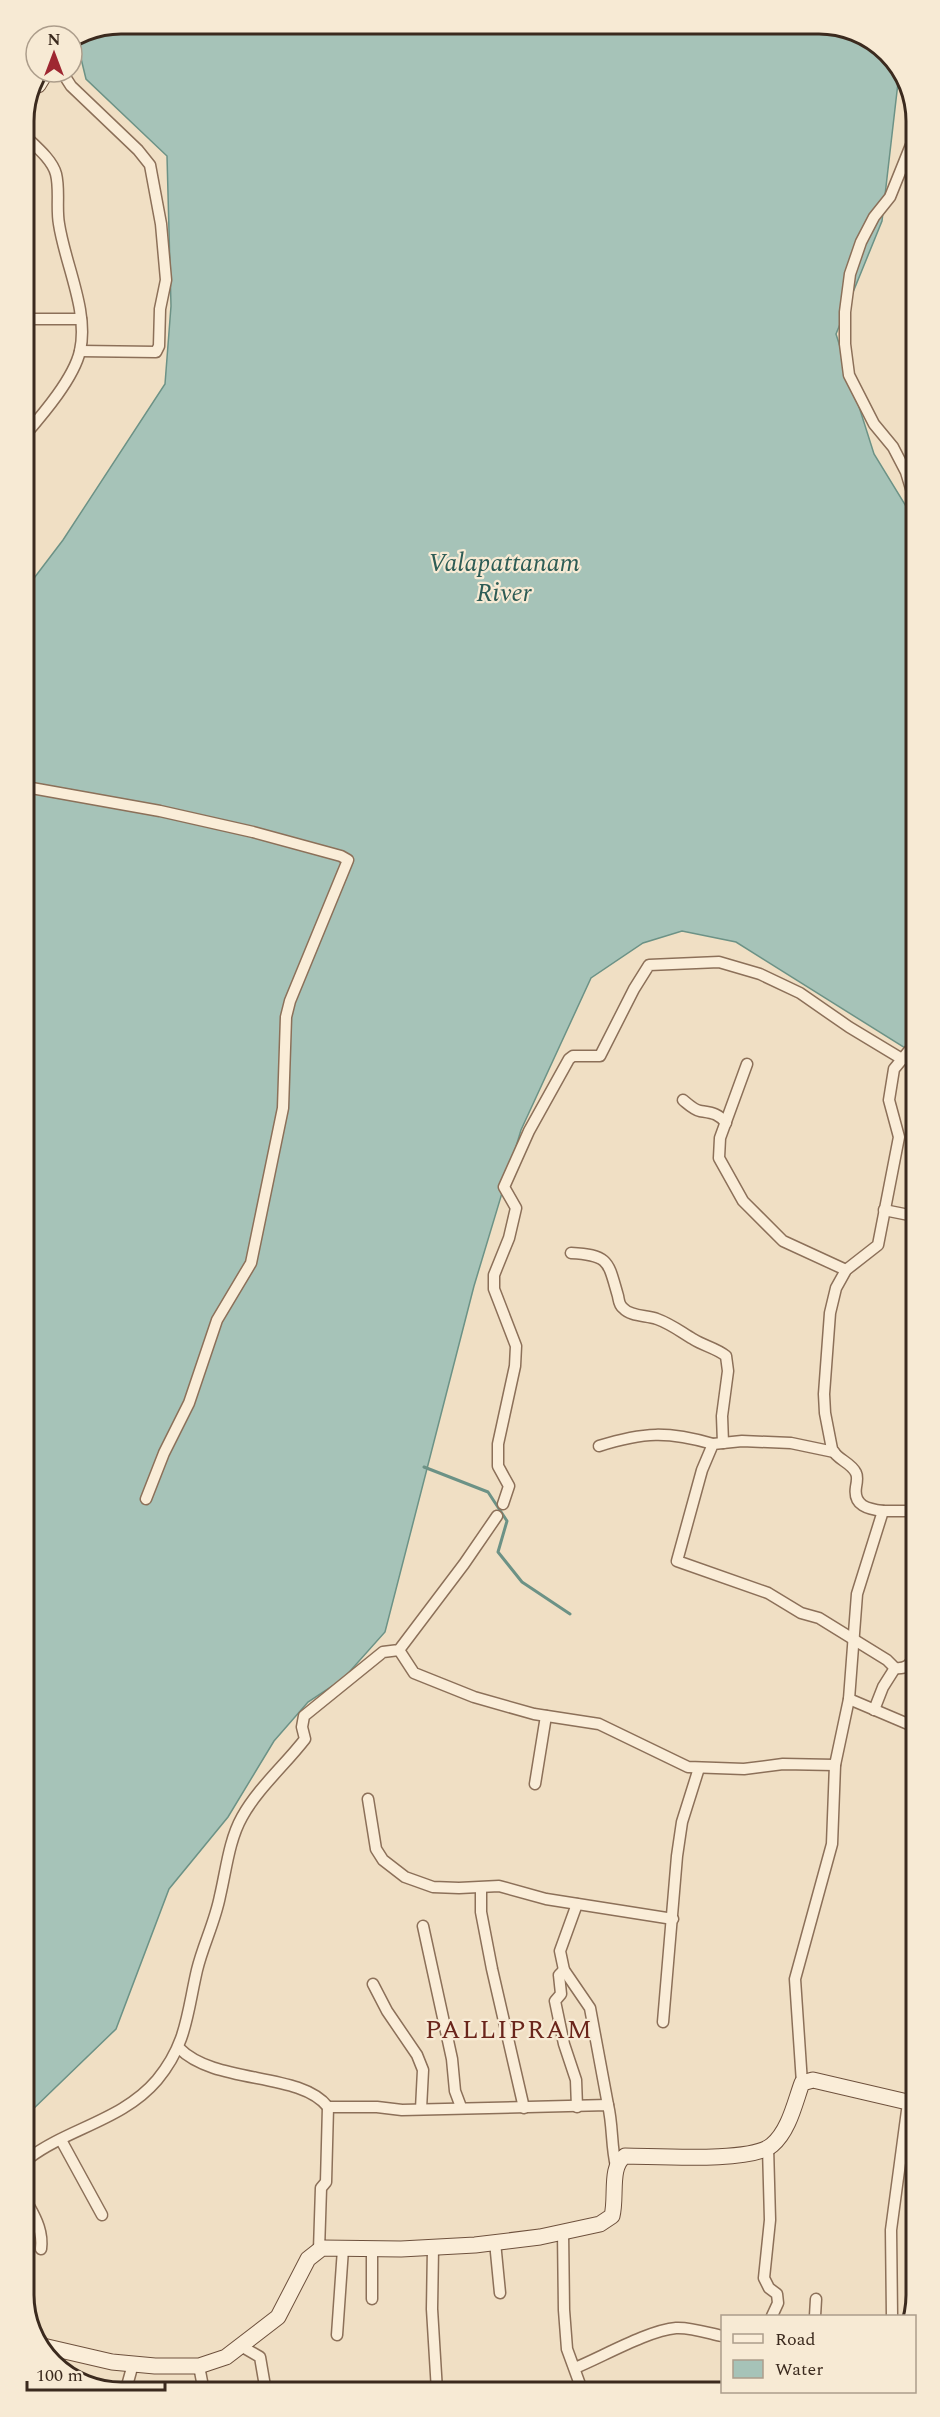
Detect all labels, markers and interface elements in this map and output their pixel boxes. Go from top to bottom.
north arrow [24,24,84,84]
text: N [47,28,61,52]
water label: Valapattanam River [428,543,580,613]
district label: PALLIPRAM [425,2010,593,2050]
legend [721,2315,916,2393]
text: Road [775,2326,816,2353]
scale bar [27,2354,165,2392]
text: Water [775,2356,823,2383]
text: 100 m [36,2362,83,2389]

